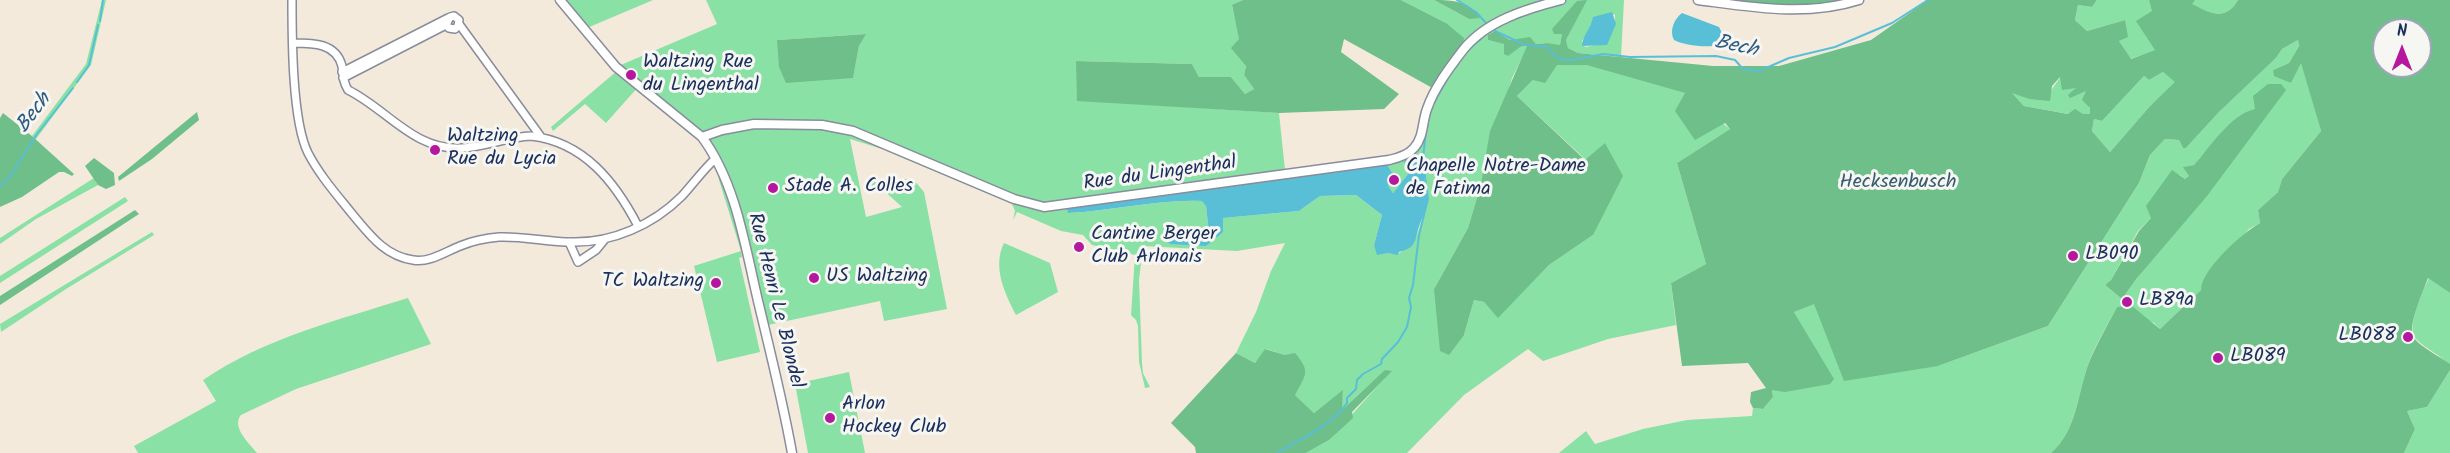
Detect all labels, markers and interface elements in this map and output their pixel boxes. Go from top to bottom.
north arrow [2372,18,2432,78]
text: N [2397,19,2407,44]
water label: Bech [1712,31,1760,65]
place label: Waltzing Rue du Lingenthal [643,52,759,99]
marker: Waltzing Rue du Lingenthal [624,68,638,82]
water label: Bech [12,89,58,139]
place label: Waltzing Rue du Lycia [447,126,556,173]
marker: Waltzing Rue du Lycia [428,143,442,157]
street label: Rue du Lingenthal [1082,152,1238,198]
place label: Chapelle Notre-Dame de Fatima [1406,156,1586,203]
park label: Hecksenbusch [1839,172,1957,196]
marker: Chapelle Notre-Dame de Fatima [1387,173,1401,187]
place label: Stade A. Colles [785,176,913,200]
marker: Stade A. Colles [766,181,780,195]
street label: Rue Henri Le Blondel [741,211,807,391]
place label: Cantine Berger Club Arlonais [1091,224,1217,271]
marker: Cantine Berger Club Arlonais [1072,240,1086,254]
place label: LB090 [2085,244,2138,268]
marker: LB090 [2066,249,2080,263]
place label: US Waltzing [826,266,928,290]
place label: TC Waltzing [602,271,704,295]
marker: US Waltzing [807,271,821,285]
marker: TC Waltzing [709,276,723,290]
place label: LB89a [2139,290,2194,314]
marker: LB89a [2120,295,2134,309]
place label: LB088 [2338,325,2396,349]
marker: LB088 [2401,330,2415,344]
place label: LB089 [2230,346,2285,370]
marker: LB089 [2211,351,2225,365]
place label: Arlon Hockey Club [842,394,946,441]
marker: Arlon Hockey Club [823,411,837,425]

